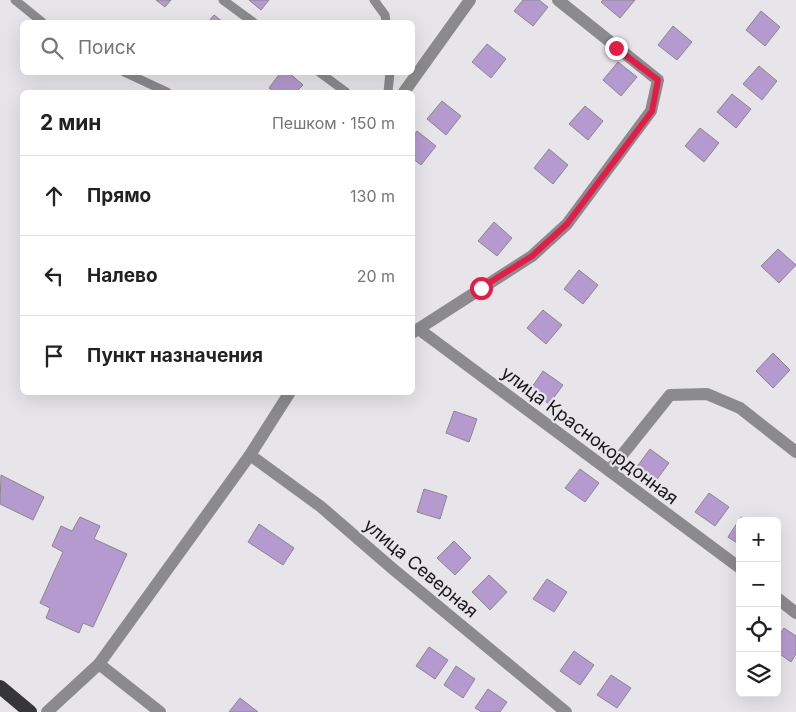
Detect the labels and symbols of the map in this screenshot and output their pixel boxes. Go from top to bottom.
route end [605,37,628,60]
route start [470,277,493,300]
street label: улица Краснокордонная [497,362,683,508]
street label: улица Северная [360,514,482,622]

